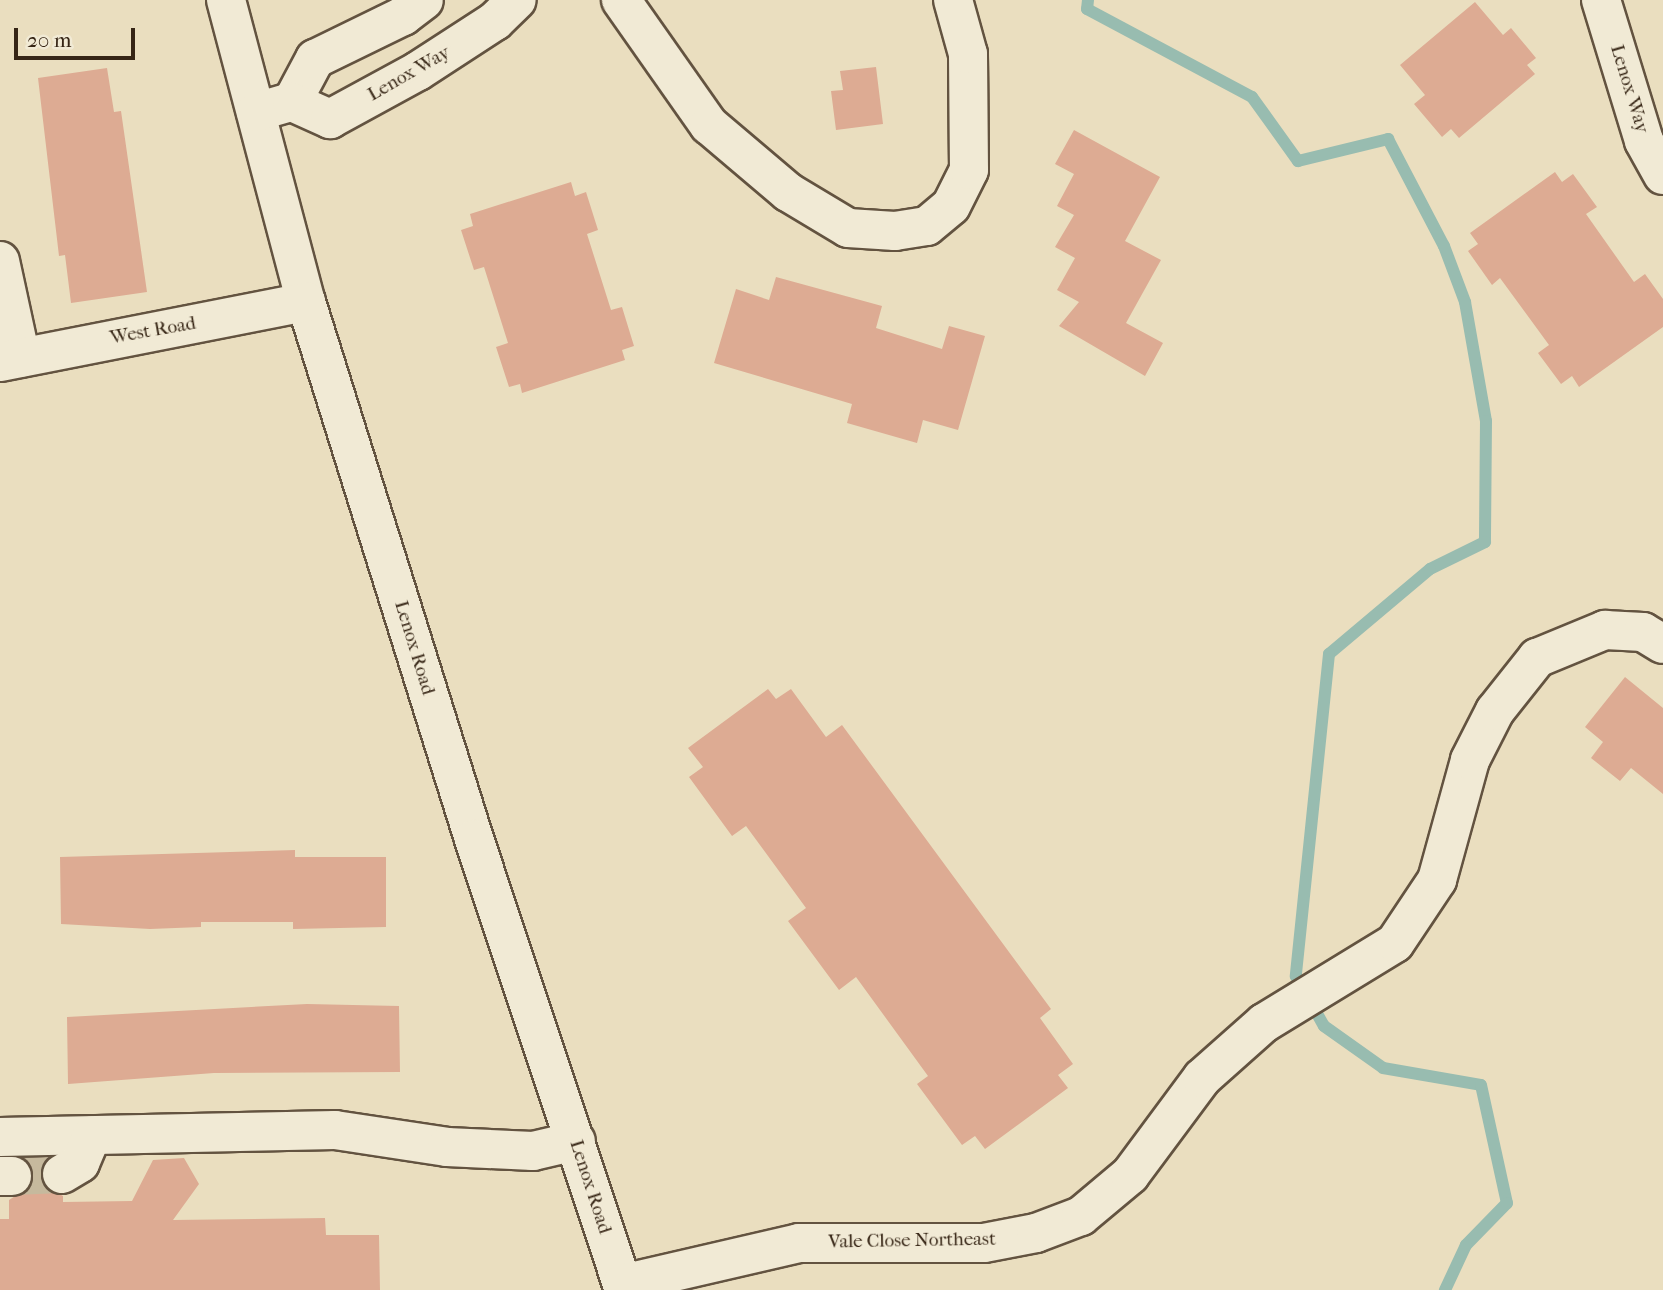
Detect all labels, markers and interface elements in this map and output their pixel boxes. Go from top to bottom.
scale bar [18,14,138,58]
text: 20 m [27,28,71,52]
street label: Lenox Way [364,41,454,107]
street label: Lenox Way [1605,42,1653,136]
street label: West Road [108,312,198,350]
street label: Lenox Road [389,598,439,698]
street label: Lenox Road [564,1137,616,1237]
street label: Vale Close Northeast [828,1228,996,1254]

